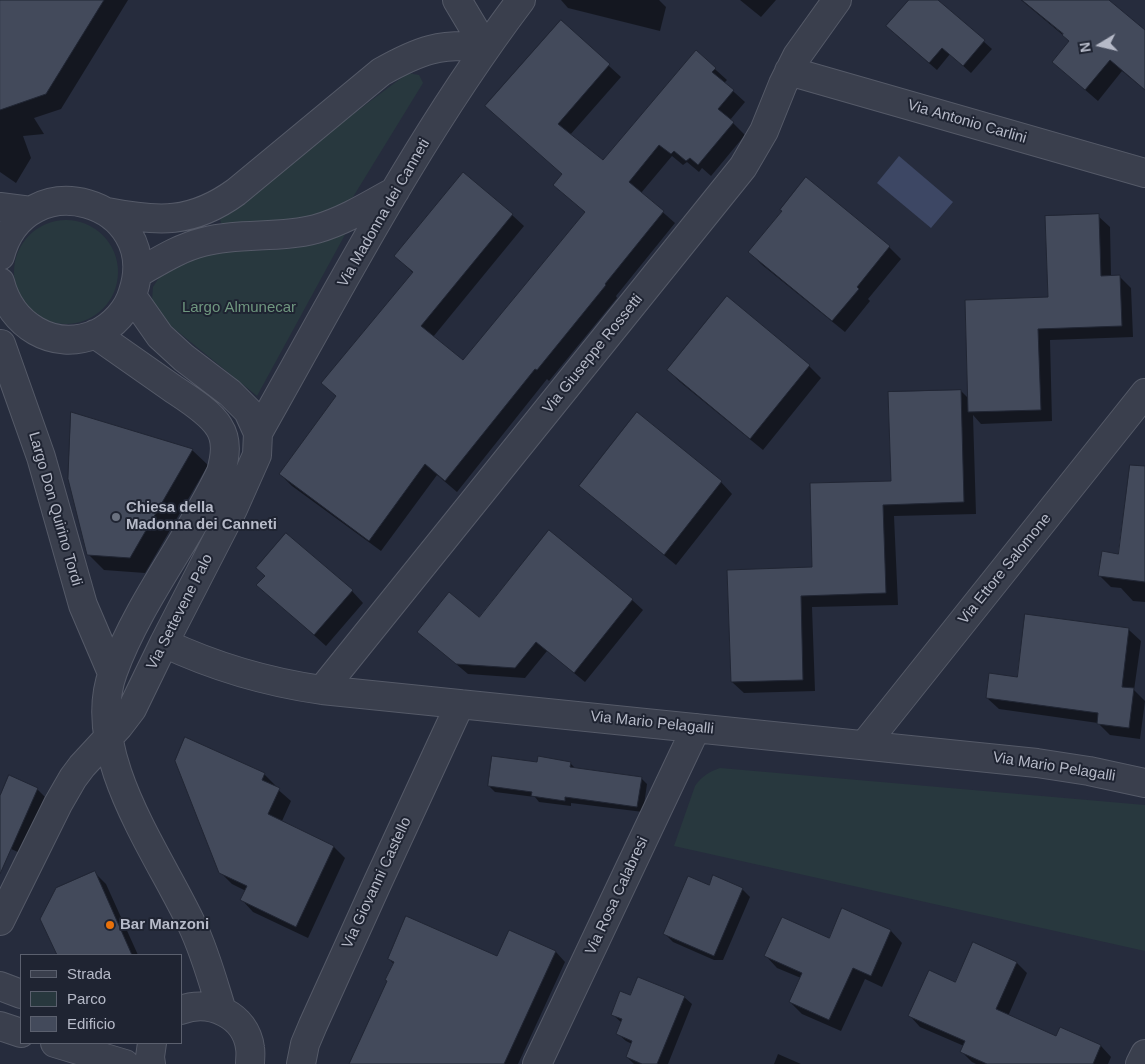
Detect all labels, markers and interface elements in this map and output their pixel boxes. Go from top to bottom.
north arrow [1075,20,1125,70]
text: N [1076,41,1094,54]
street label: Via Antonio Carlini [905,96,1029,148]
street label: Via Madonna dei Canneti [334,136,434,290]
street label: Via Giuseppe Rossetti [539,291,647,417]
park label: Largo Almunecar [182,299,296,317]
street label: Largo Don Quirino Tordi [24,430,86,588]
place label: Chiesa della Madonna dei Canneti [126,499,277,534]
street label: Via Ettore Salomone [955,510,1055,628]
marker: Chiesa della Madonna dei Canneti [110,511,122,523]
street label: Via Settevene Palo [143,551,217,673]
street label: Via Mario Pelagalli [589,708,715,738]
street label: Via Mario Pelagalli [991,748,1117,786]
street label: Via Giovanni Castello [339,814,415,952]
street label: Via Rosa Calabresi [582,834,652,958]
place label: Bar Manzoni [120,916,209,934]
marker: Bar Manzoni [104,919,116,931]
legend [20,954,182,1044]
text: Strada [67,965,111,982]
text: Parco [67,990,106,1007]
text: Edificio [67,1015,115,1032]

